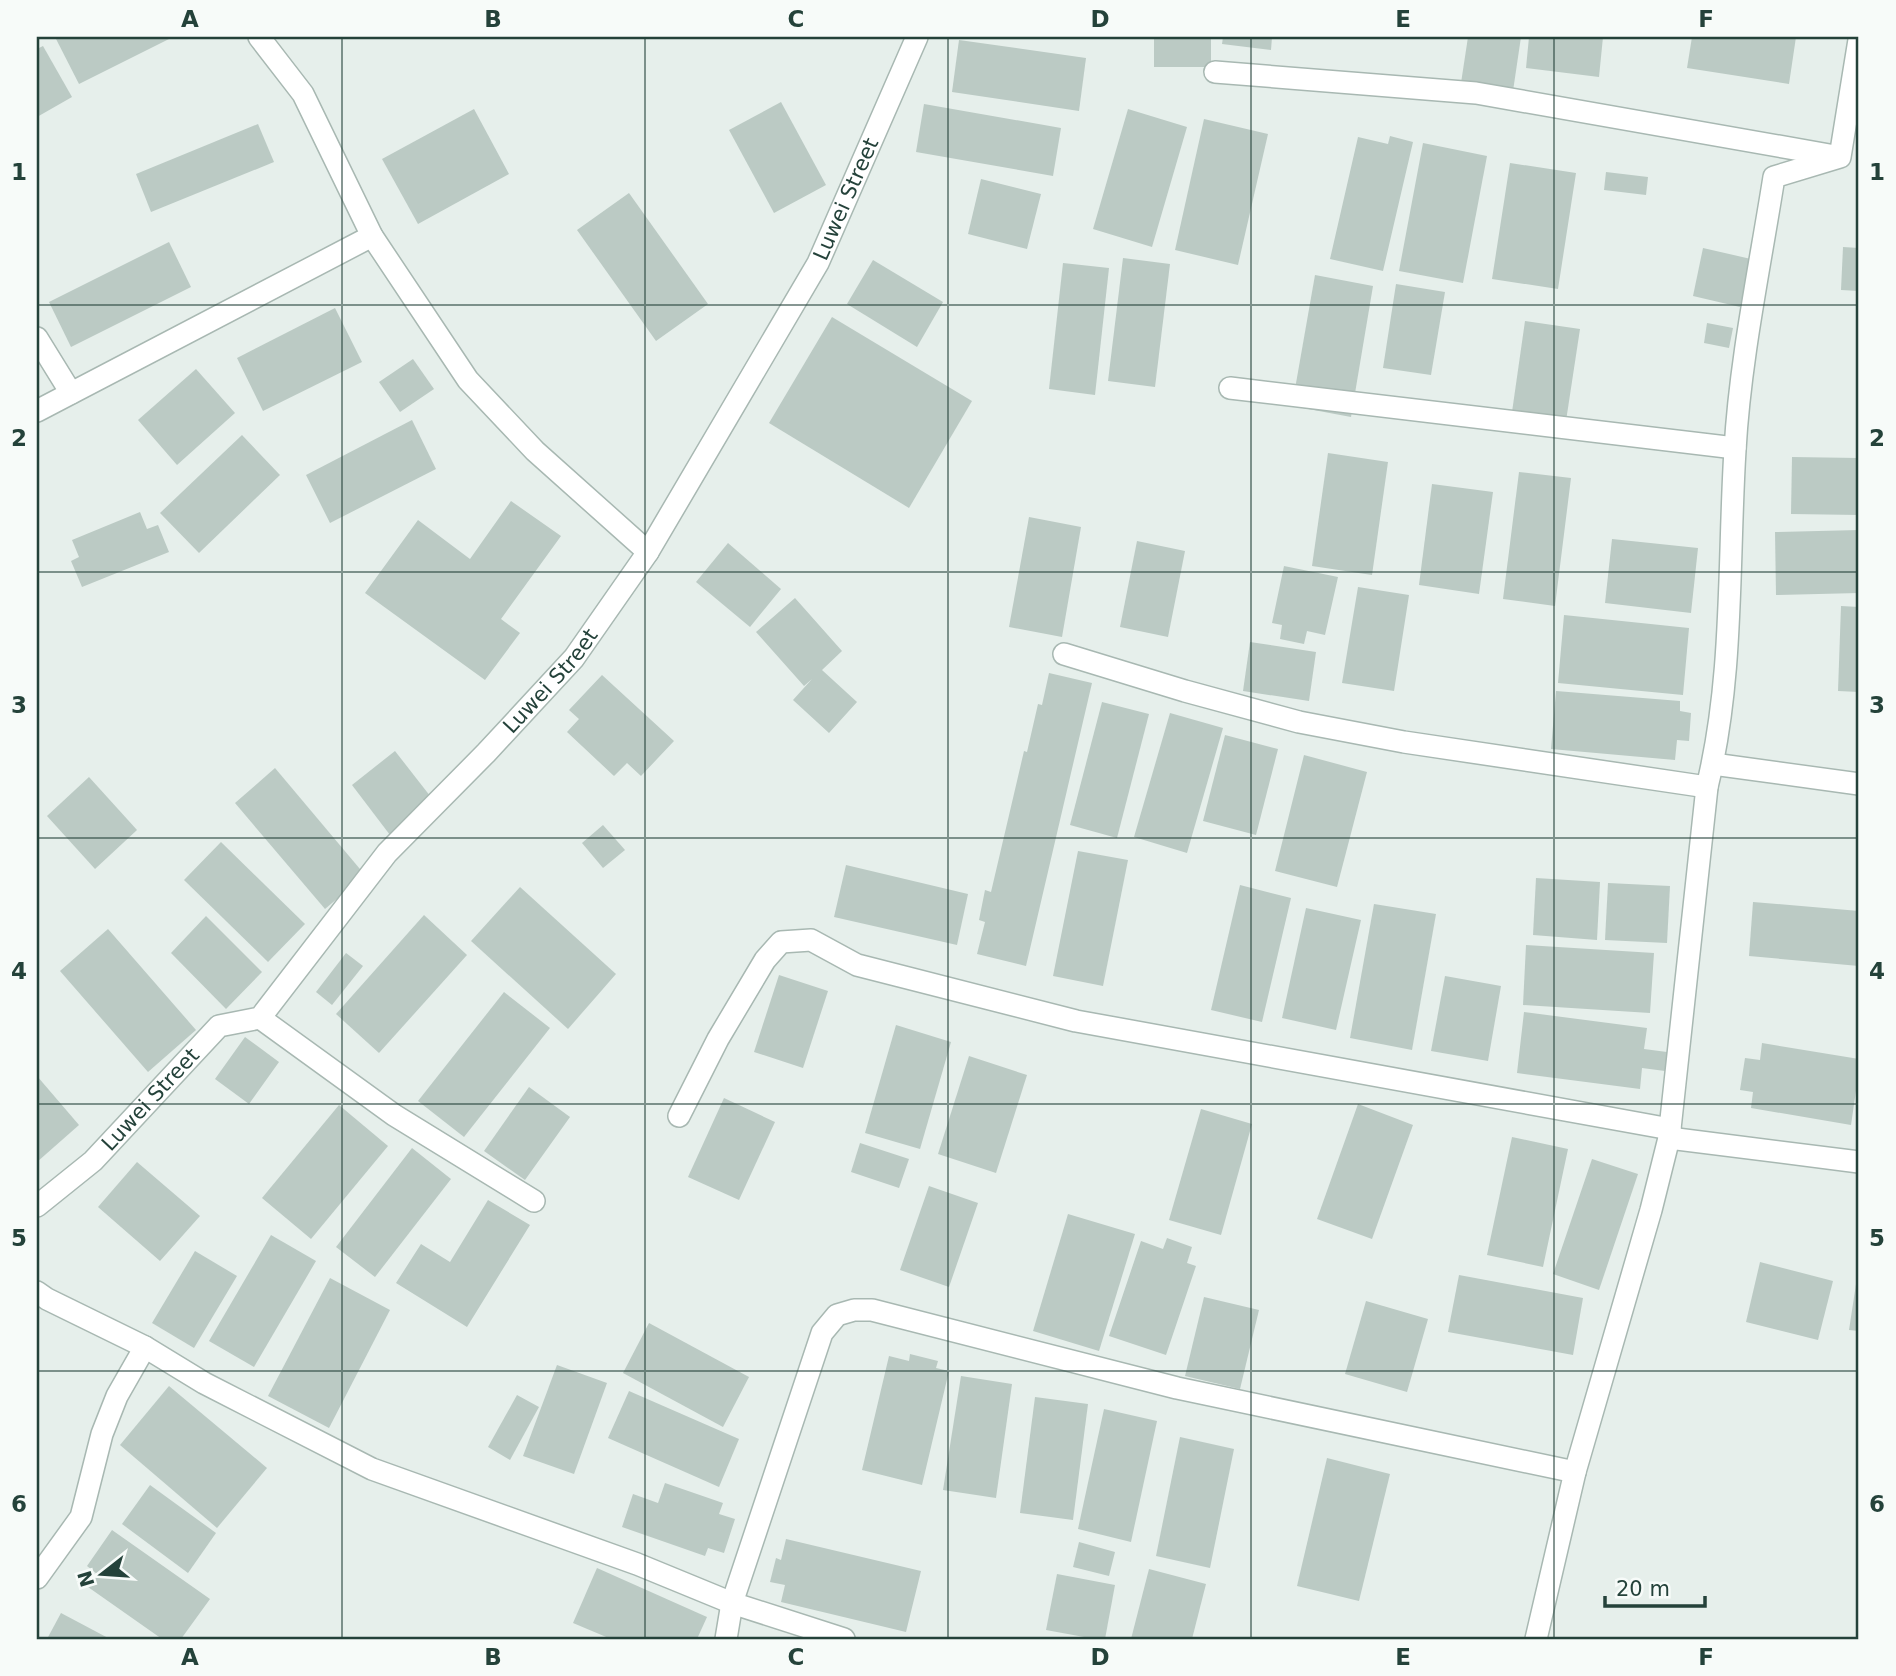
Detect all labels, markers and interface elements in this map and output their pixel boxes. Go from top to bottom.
text: A [181,6,199,32]
text: B [484,6,502,32]
text: C [788,6,804,32]
text: D [1090,6,1110,32]
text: E [1395,6,1411,32]
text: F [1698,6,1714,32]
street label: Luwei Street [809,134,883,264]
text: 1 [11,159,27,185]
text: 1 [1869,159,1885,185]
text: 2 [11,425,27,451]
text: 2 [1869,425,1885,451]
street label: Luwei Street [498,624,603,738]
text: 3 [11,692,27,718]
text: 3 [1869,692,1885,718]
text: 4 [11,958,27,984]
text: 4 [1869,958,1885,984]
street label: Luwei Street [97,1043,204,1156]
text: 5 [11,1225,27,1251]
text: 5 [1869,1225,1885,1251]
text: 6 [11,1491,27,1517]
text: 6 [1869,1491,1885,1517]
north arrow [66,1540,136,1610]
scale bar [1605,1564,1705,1608]
text: N [73,1568,99,1590]
text: 20 m [1616,1577,1670,1601]
text: A [181,1644,199,1670]
text: B [484,1644,502,1670]
text: C [788,1644,804,1670]
text: D [1090,1644,1110,1670]
text: E [1395,1644,1411,1670]
text: F [1698,1644,1714,1670]

